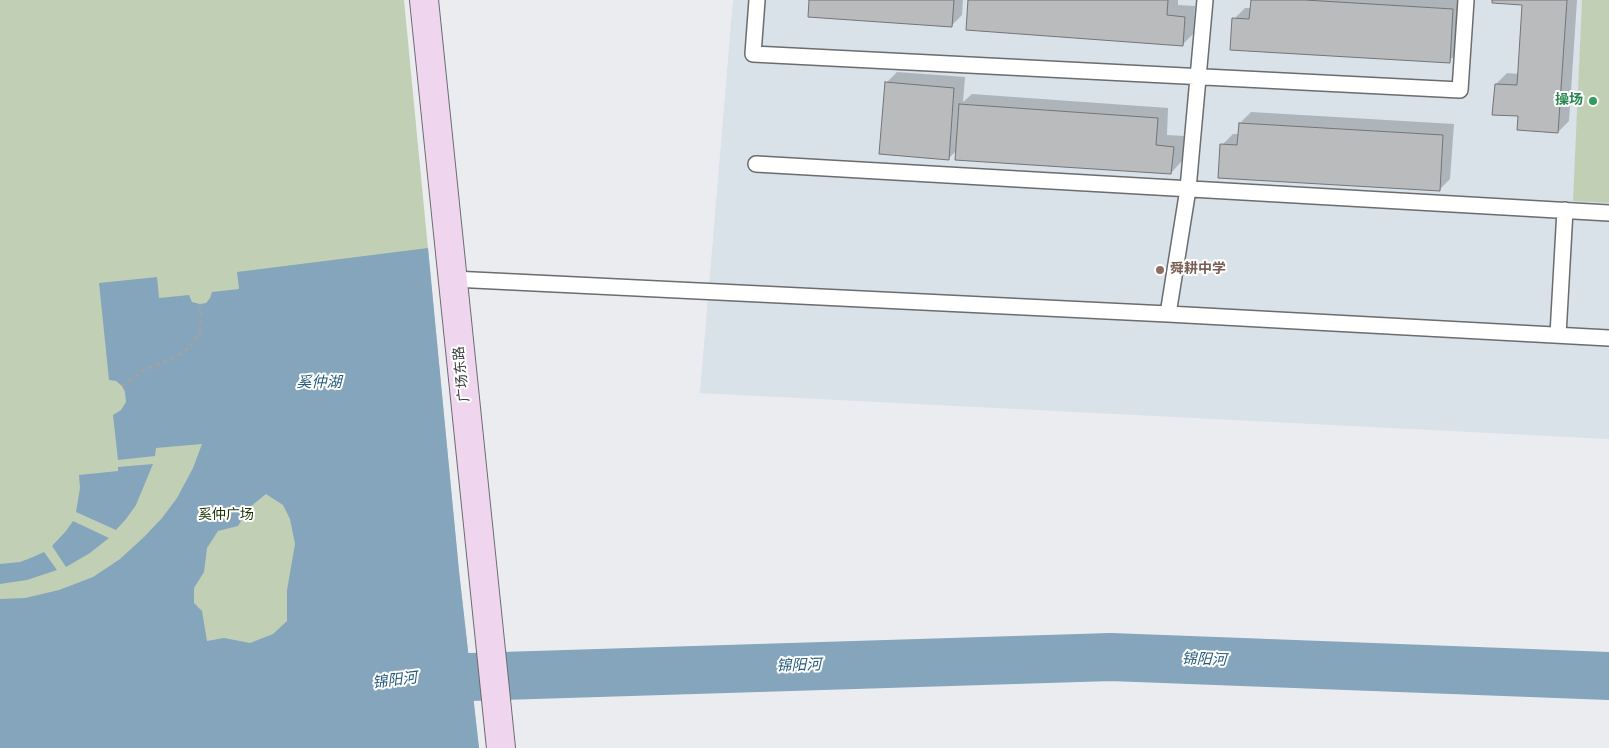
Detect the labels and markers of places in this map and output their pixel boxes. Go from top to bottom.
place label: 操场 [1555,93,1583,109]
marker: 操场 [1587,95,1599,107]
place label: 舜耕中学 [1170,262,1226,278]
marker: 舜耕中学 [1154,264,1166,276]

